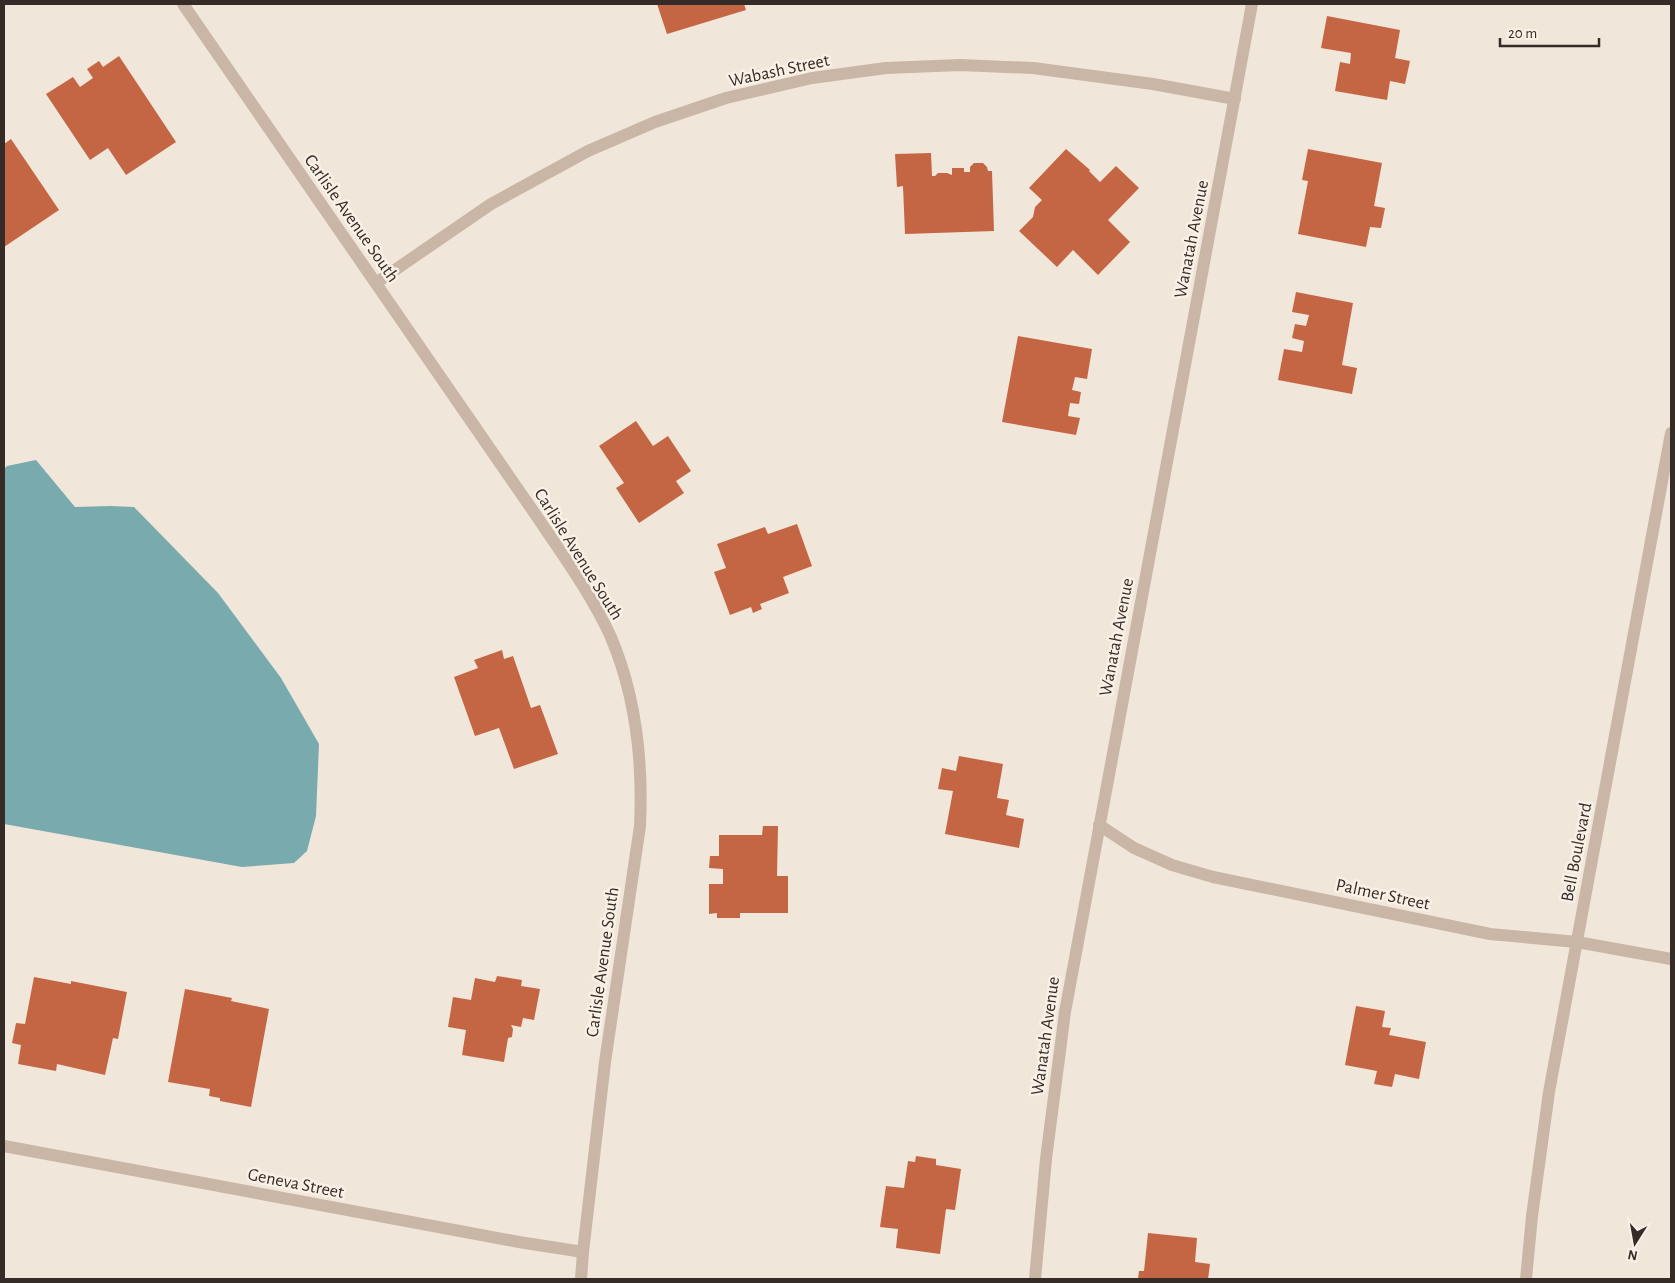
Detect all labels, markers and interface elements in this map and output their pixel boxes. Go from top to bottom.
scale bar [1500,15,1599,47]
text: 20 m [1508,26,1537,41]
street label: Wabash Street [727,51,831,90]
street label: Carlisle Avenue South [300,151,402,286]
street label: Wanatah Avenue [1172,179,1212,300]
street label: Carlisle Avenue South [530,486,626,623]
street label: Wanatah Avenue [1097,577,1137,698]
street label: Bell Boulevard [1559,801,1595,903]
street label: Palmer Street [1334,876,1432,914]
street label: Carlisle Avenue South [584,886,622,1038]
street label: Wanatah Avenue [1029,976,1063,1097]
street label: Geneva Street [246,1166,346,1202]
north arrow [1610,1218,1660,1268]
text: N [1627,1247,1639,1263]

